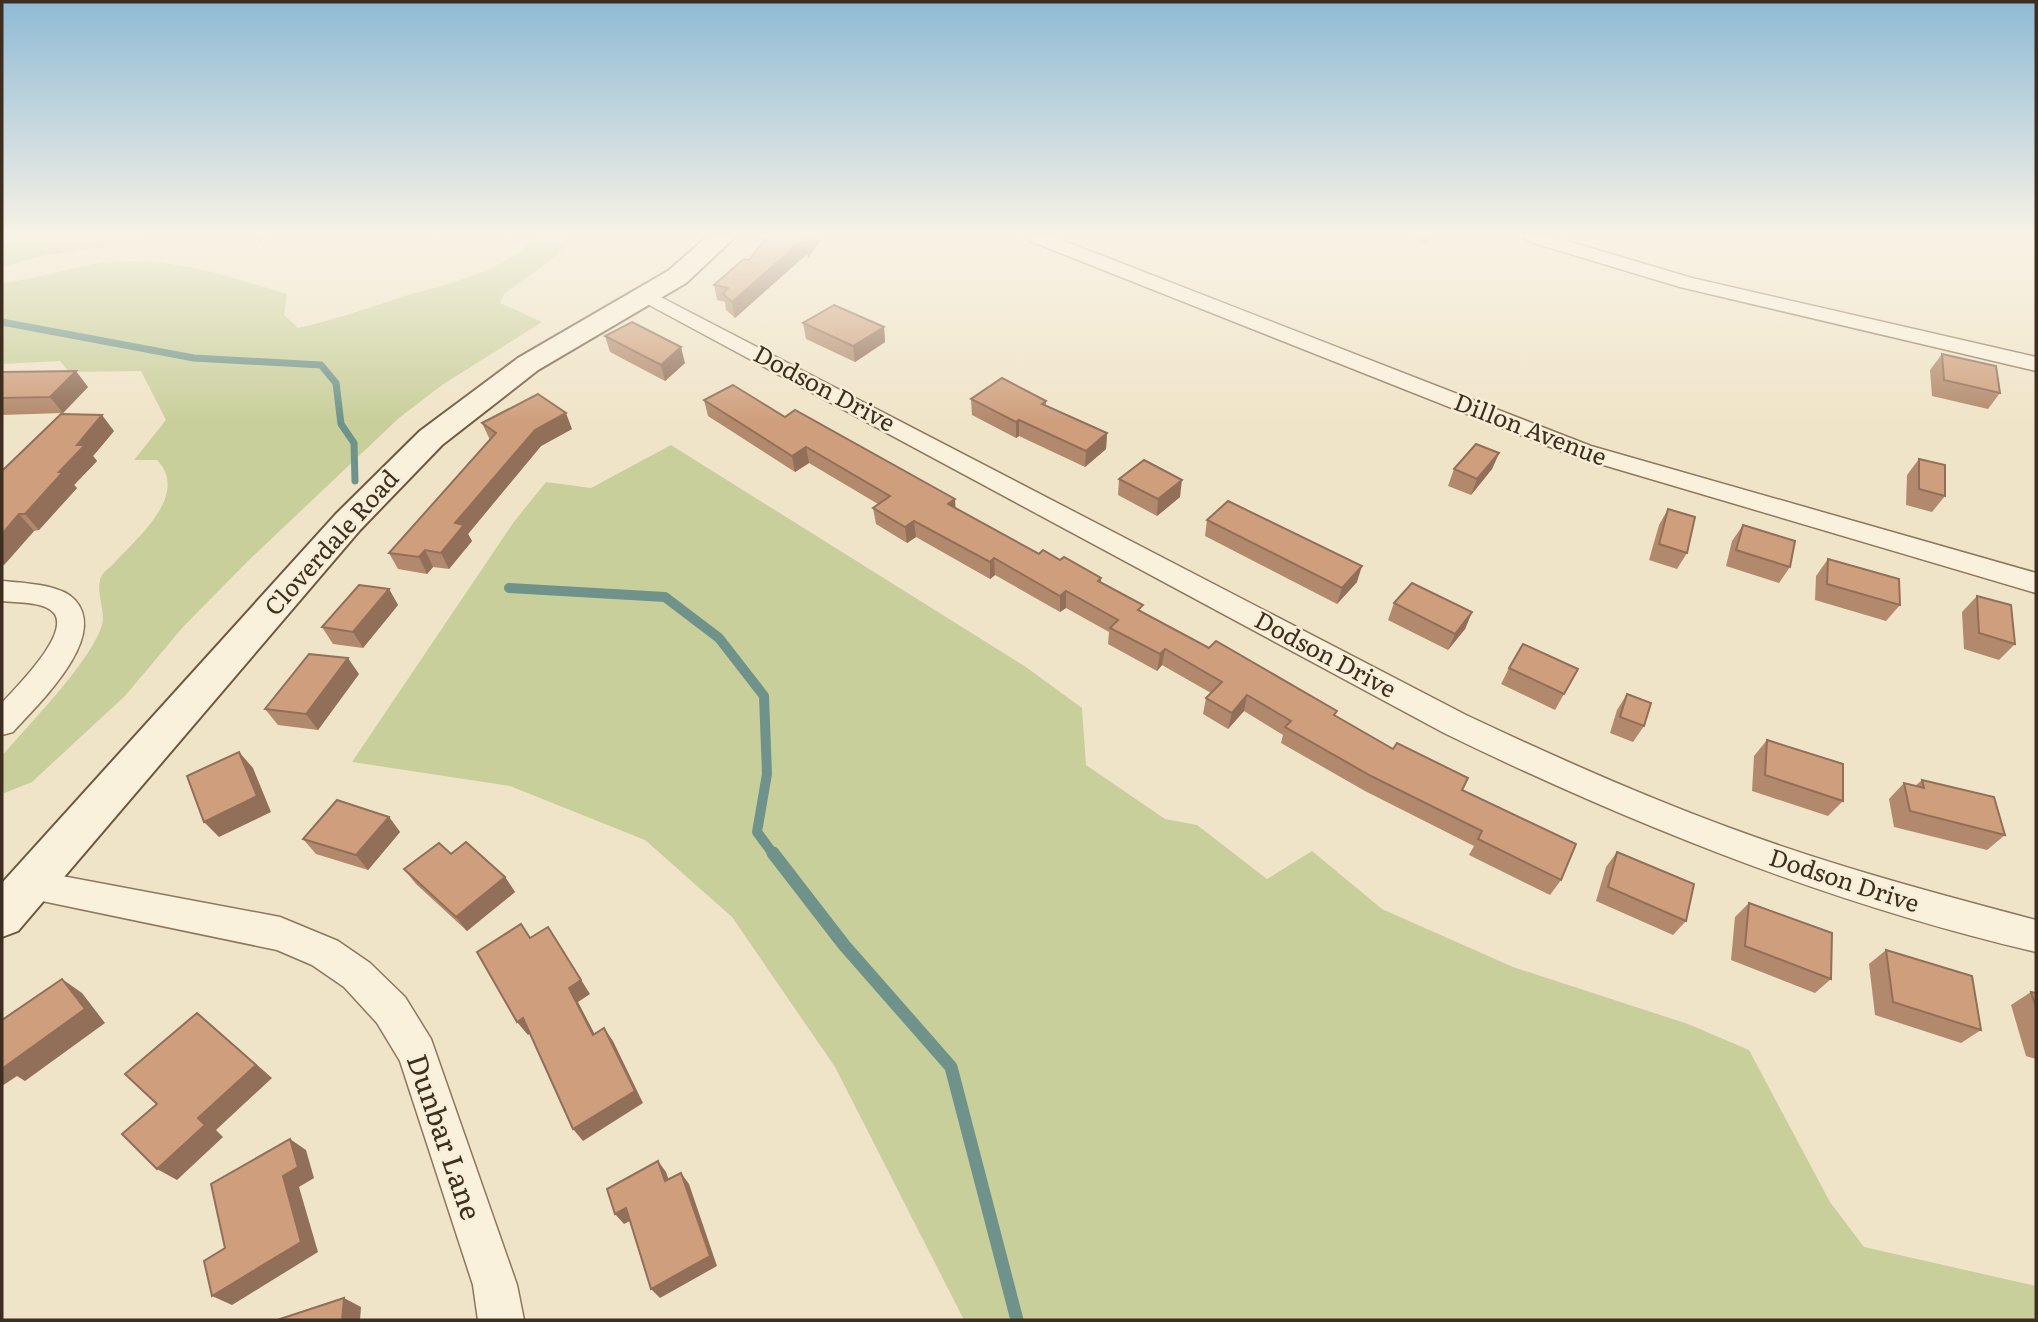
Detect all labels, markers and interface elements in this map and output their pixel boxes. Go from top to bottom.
street label: Dodson Drive [748,335,902,439]
street label: Dillon Avenue [1449,382,1612,473]
street label: Cloverdale Road [255,460,406,622]
street label: Dodson Drive [1249,601,1403,705]
street label: Dodson Drive [1765,838,1924,919]
street label: Dunbar Lane [398,1048,494,1225]

